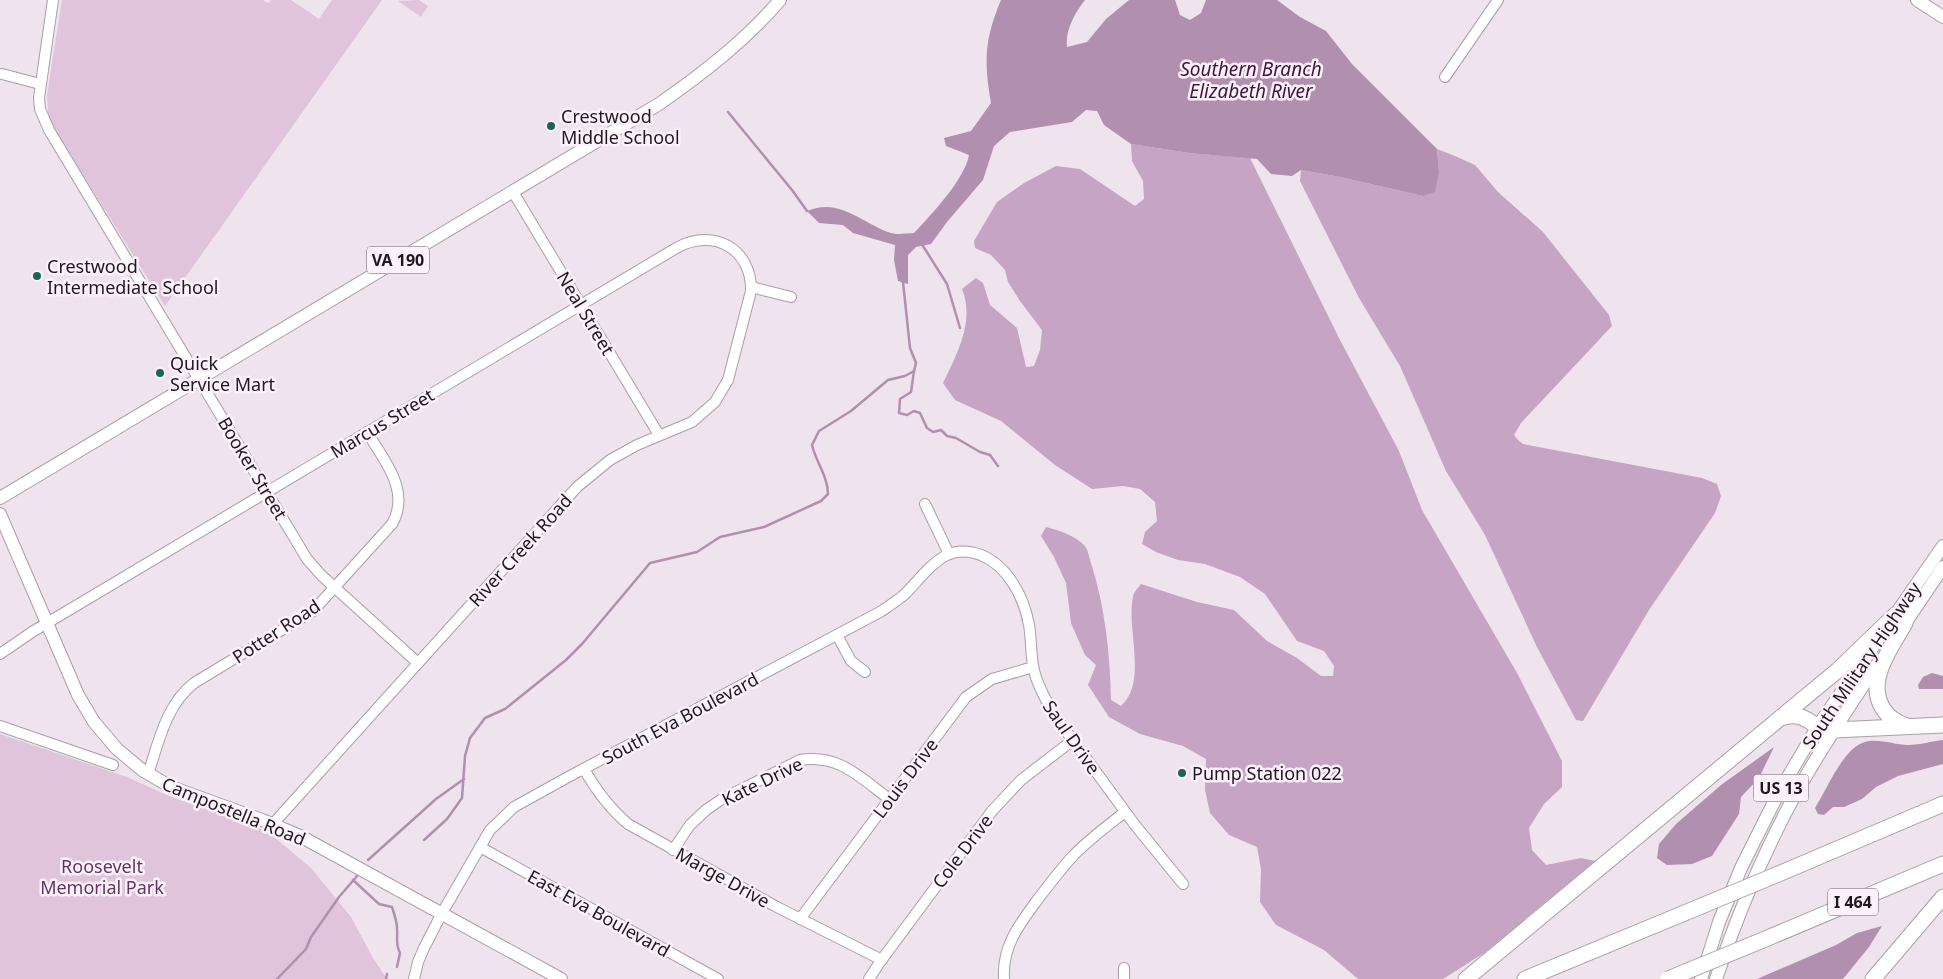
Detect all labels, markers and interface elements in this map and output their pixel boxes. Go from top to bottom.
water label: Southern Branch Elizabeth River [1180,56,1322,104]
place label: Crestwood Middle School [561,104,680,149]
marker: Crestwood Middle School [545,120,557,132]
road number: VA 190 [367,246,429,274]
place label: Crestwood Intermediate School [47,254,219,299]
street label: Neal Street [552,267,621,360]
marker: Crestwood Intermediate School [31,270,43,282]
place label: Quick Service Mart [170,351,276,396]
marker: Quick Service Mart [154,367,166,379]
street label: Marcus Street [326,382,439,463]
street label: Booker Street [213,412,293,524]
street label: River Creek Road [463,489,577,611]
street label: South Military Highway [1796,576,1926,753]
street label: Potter Road [227,594,325,668]
street label: South Eva Boulevard [598,667,762,769]
street label: Saul Drive [1038,695,1106,779]
street label: Louis Drive [867,733,943,823]
street label: Kate Drive [718,751,806,811]
place label: Pump Station 022 [1192,761,1342,785]
marker: Pump Station 022 [1176,767,1188,779]
street label: Campostella Road [159,771,309,851]
road number: US 13 [1754,774,1808,801]
street label: Cole Drive [926,809,998,893]
street label: Marge Drive [672,841,774,913]
park label: Roosevelt Memorial Park [40,854,164,899]
street label: East Eva Boulevard [523,864,675,962]
road number: I 464 [1828,889,1878,916]

